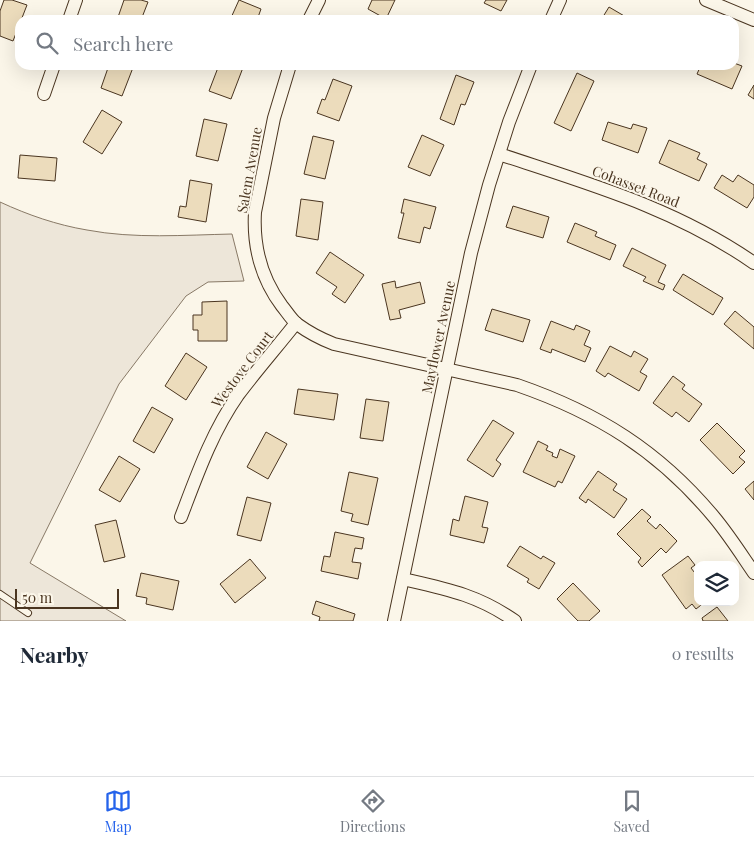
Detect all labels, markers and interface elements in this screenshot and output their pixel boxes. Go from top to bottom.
search box [15,15,739,70]
icon: search [33,29,61,57]
text: Search here [73,30,173,56]
street label: Salem Avenue [232,125,266,215]
street label: Cohasset Road [590,161,682,211]
street label: Mayflower Avenue [417,279,459,395]
street label: Westove Court [206,326,278,412]
map controls [694,561,739,606]
button: layers [694,561,739,606]
scale bar [15,586,119,609]
text: 50 m [22,588,52,607]
text: Nearby [20,640,89,668]
text: 0 results [672,643,734,664]
tab: Map [104,787,132,836]
tab: Directions [340,787,405,836]
tab: Saved [614,787,650,836]

